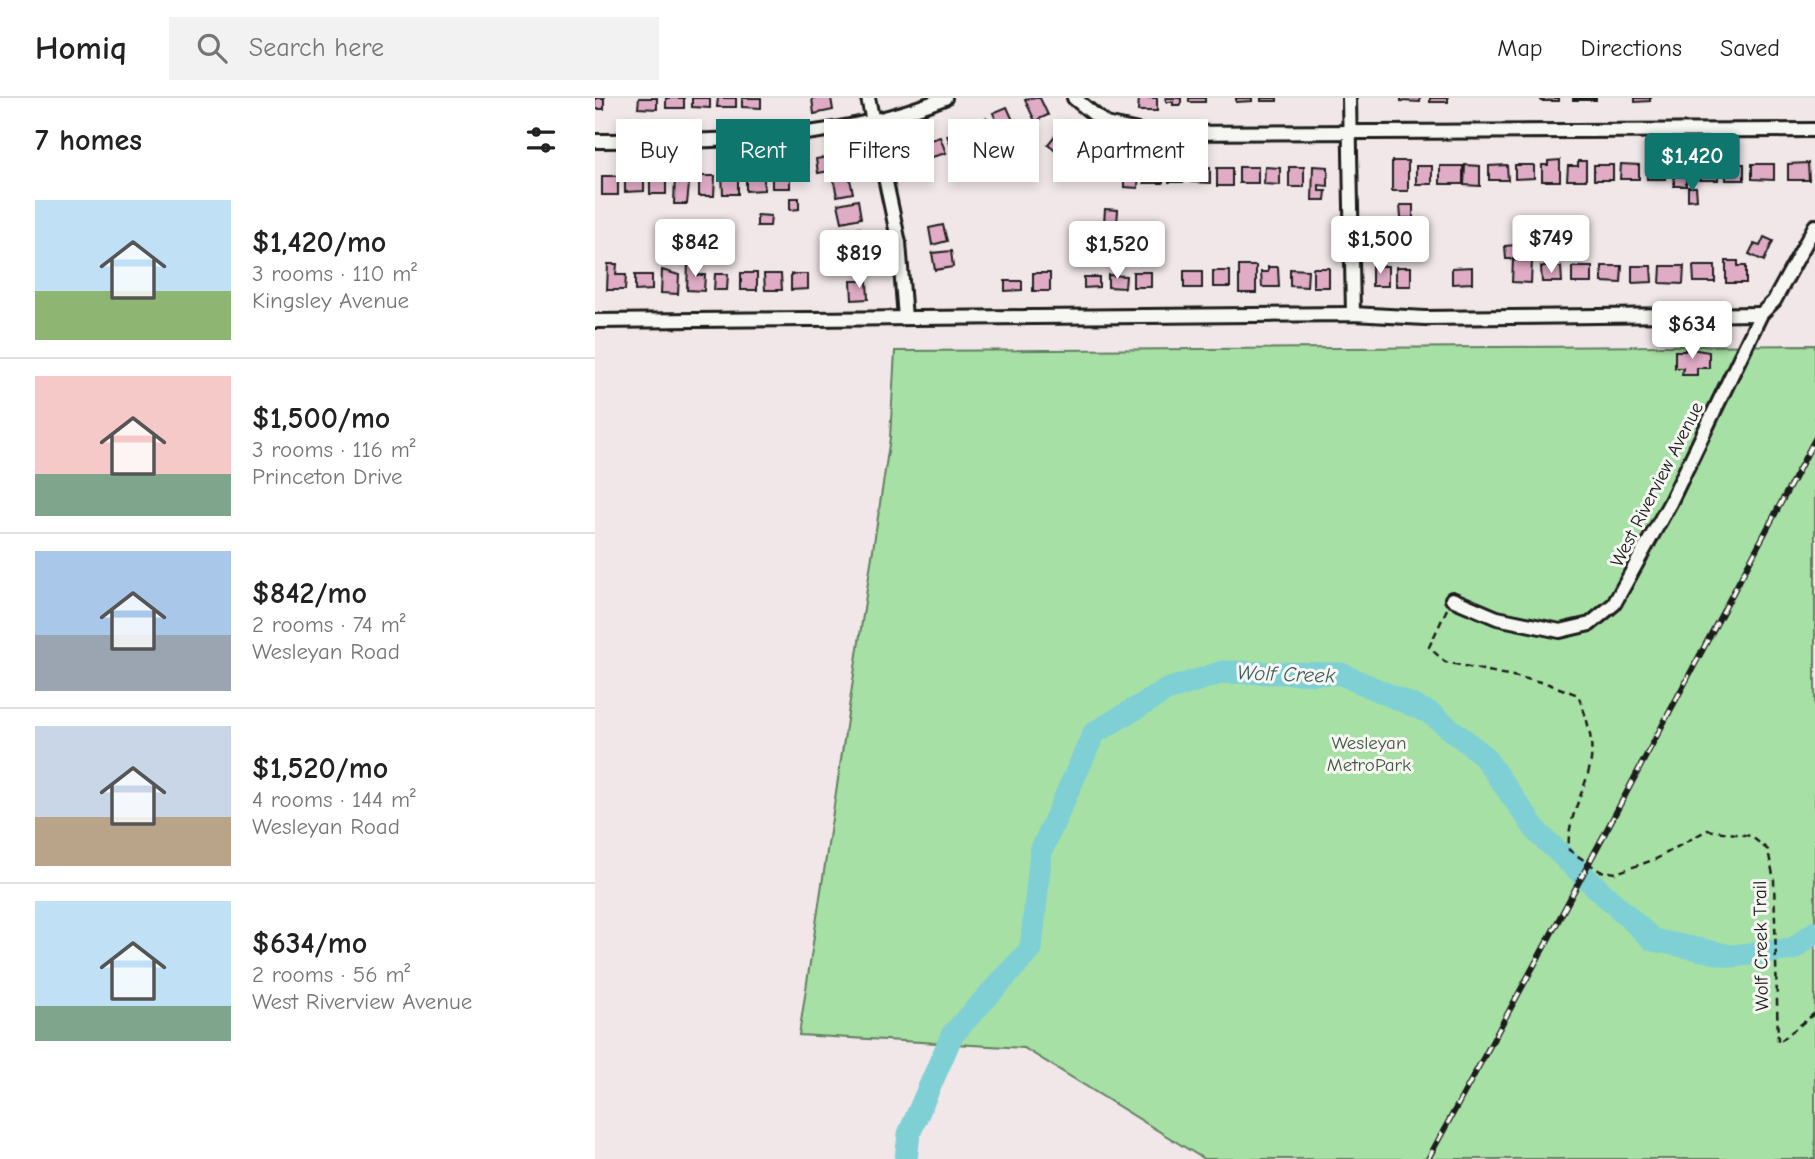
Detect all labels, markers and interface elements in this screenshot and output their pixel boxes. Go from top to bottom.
search box [169,17,659,80]
text: Homiq [35,29,127,67]
icon: search [193,29,231,67]
text: Search here [249,33,384,63]
text: Map [1497,34,1543,62]
text: Directions [1581,34,1682,62]
text: Saved [1720,34,1780,62]
chip: Buy [616,119,702,182]
chip: Rent [716,119,810,182]
chip: Filters [824,119,934,182]
chip: New [948,119,1039,182]
chip: Apartment [1053,119,1208,182]
icon: filters [522,121,560,159]
text: 7 homes [35,123,142,158]
pin: $1,420 [1635,134,1749,193]
text: $1,420 [1661,142,1723,169]
pin: $1,500 [1323,216,1437,276]
pin: $749 [1510,216,1592,275]
pin: $842 [654,220,736,279]
pin: $1,520 [1060,222,1174,281]
text: $749 [1528,224,1574,251]
text: $1,420/mo [252,225,386,260]
text: $1,500 [1347,225,1413,252]
icon: home [91,228,175,312]
text: $842 [671,228,719,255]
pin: $819 [818,230,900,290]
text: $1,520 [1085,230,1149,257]
text: $819 [836,239,882,266]
text: 3 rooms · 110 m² [252,260,417,287]
text: Kingsley Avenue [252,287,409,314]
pin: $634 [1651,302,1733,361]
text: $634 [1668,310,1716,337]
street label: West Riverview Avenue [1606,398,1708,571]
text: $1,500/mo [252,401,390,436]
icon: home [91,404,175,488]
text: 3 rooms · 116 m² [252,436,416,463]
text: Princeton Drive [252,463,403,490]
text: $842/mo [252,576,367,611]
icon: home [91,579,175,663]
text: 2 rooms · 74 m² [252,611,405,638]
text: Wesleyan Road [252,638,400,665]
water label: Wolf Creek [1237,660,1336,688]
park label: Wesleyan MetroPark [1327,732,1412,776]
text: $1,520/mo [252,751,388,786]
icon: home [91,754,175,838]
text: 4 rooms · 144 m² [252,786,416,813]
text: Wesleyan Road [252,813,400,840]
street label: Wolf Creek Trail [1749,881,1773,1011]
text: $634/mo [252,926,367,961]
icon: home [91,929,175,1013]
text: 2 rooms · 56 m² [252,961,410,988]
text: West Riverview Avenue [252,988,472,1015]

